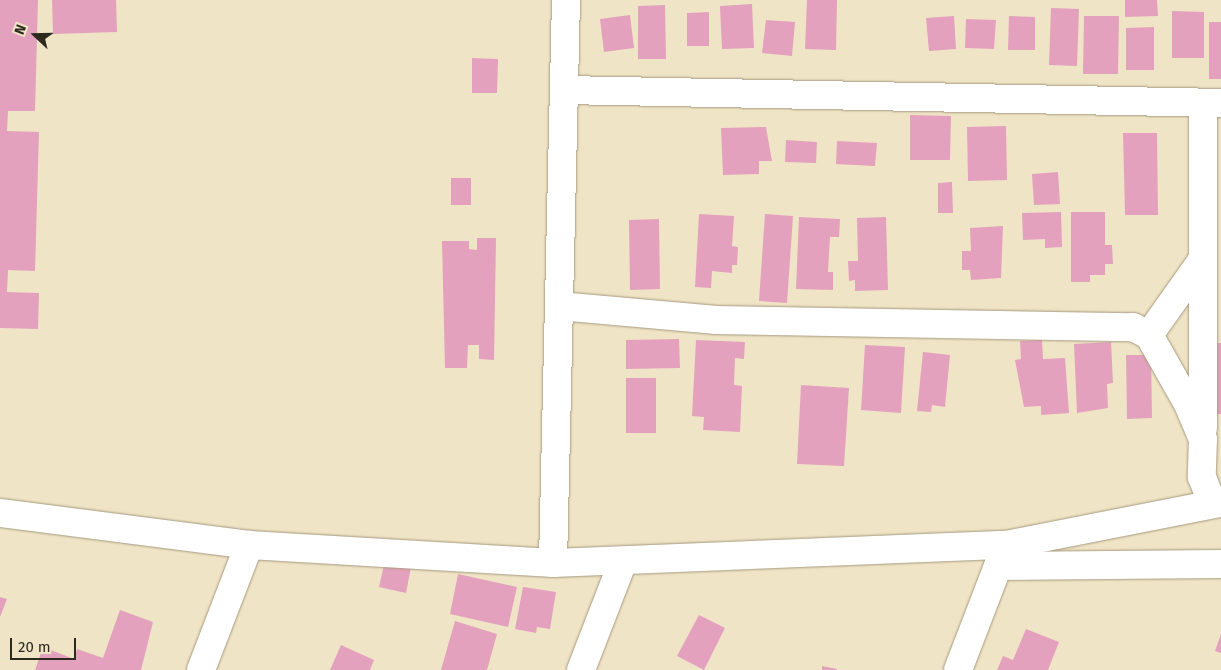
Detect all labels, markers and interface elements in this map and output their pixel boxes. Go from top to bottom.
north arrow [10,10,60,60]
text: N [11,22,30,37]
scale bar [12,628,79,660]
text: 20 m [18,638,51,656]

